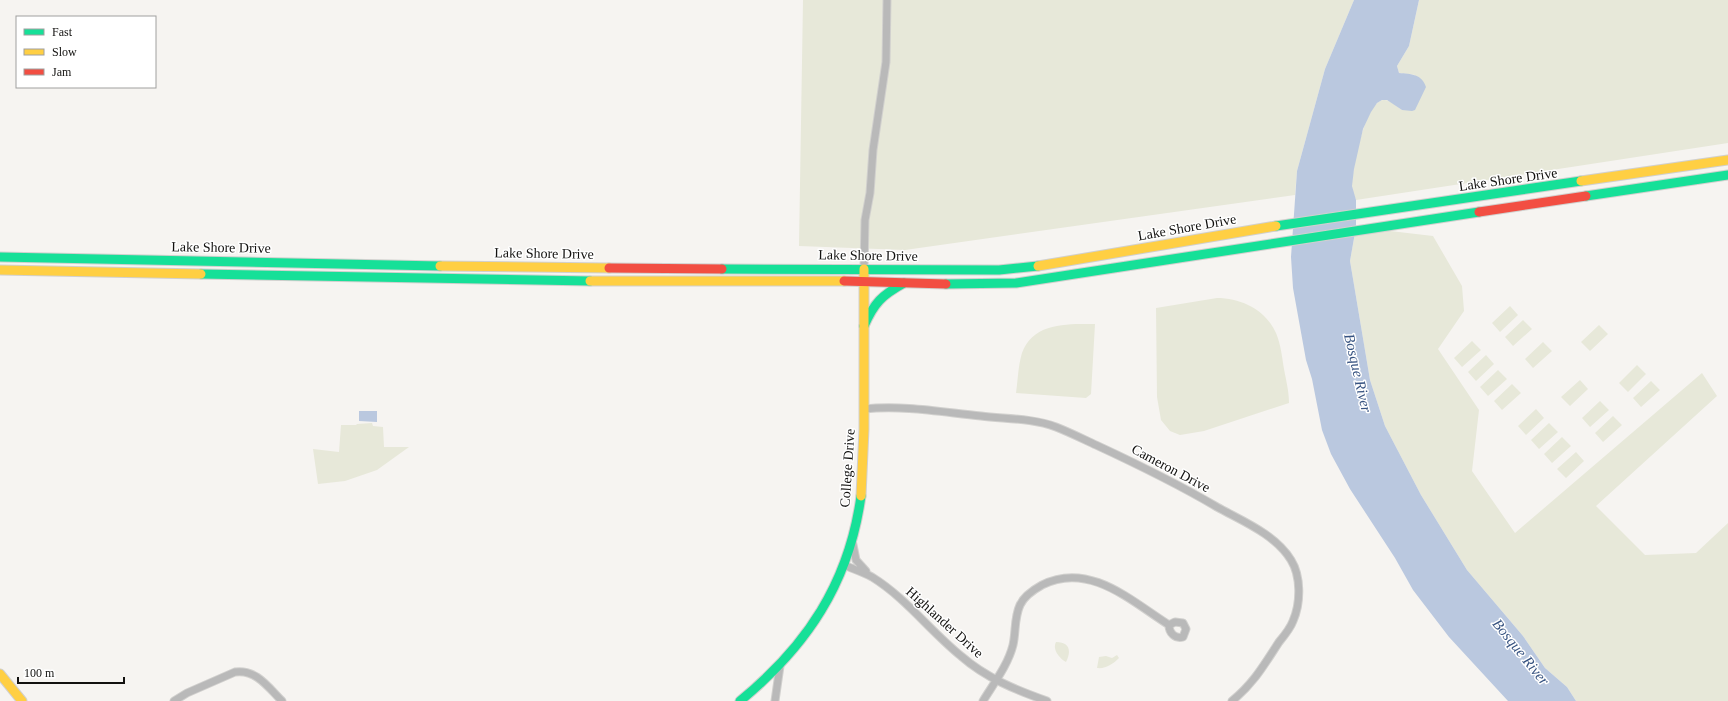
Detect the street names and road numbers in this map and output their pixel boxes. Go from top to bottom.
street label: Lake Shore Drive [1458,165,1558,194]
street label: Lake Shore Drive [1137,211,1237,244]
street label: Lake Shore Drive [171,239,271,256]
street label: Lake Shore Drive [494,245,594,262]
street label: Lake Shore Drive [818,247,918,264]
street label: College Drive [837,428,858,508]
street label: Cameron Drive [1129,441,1213,495]
street label: Highlander Drive [903,584,986,661]

